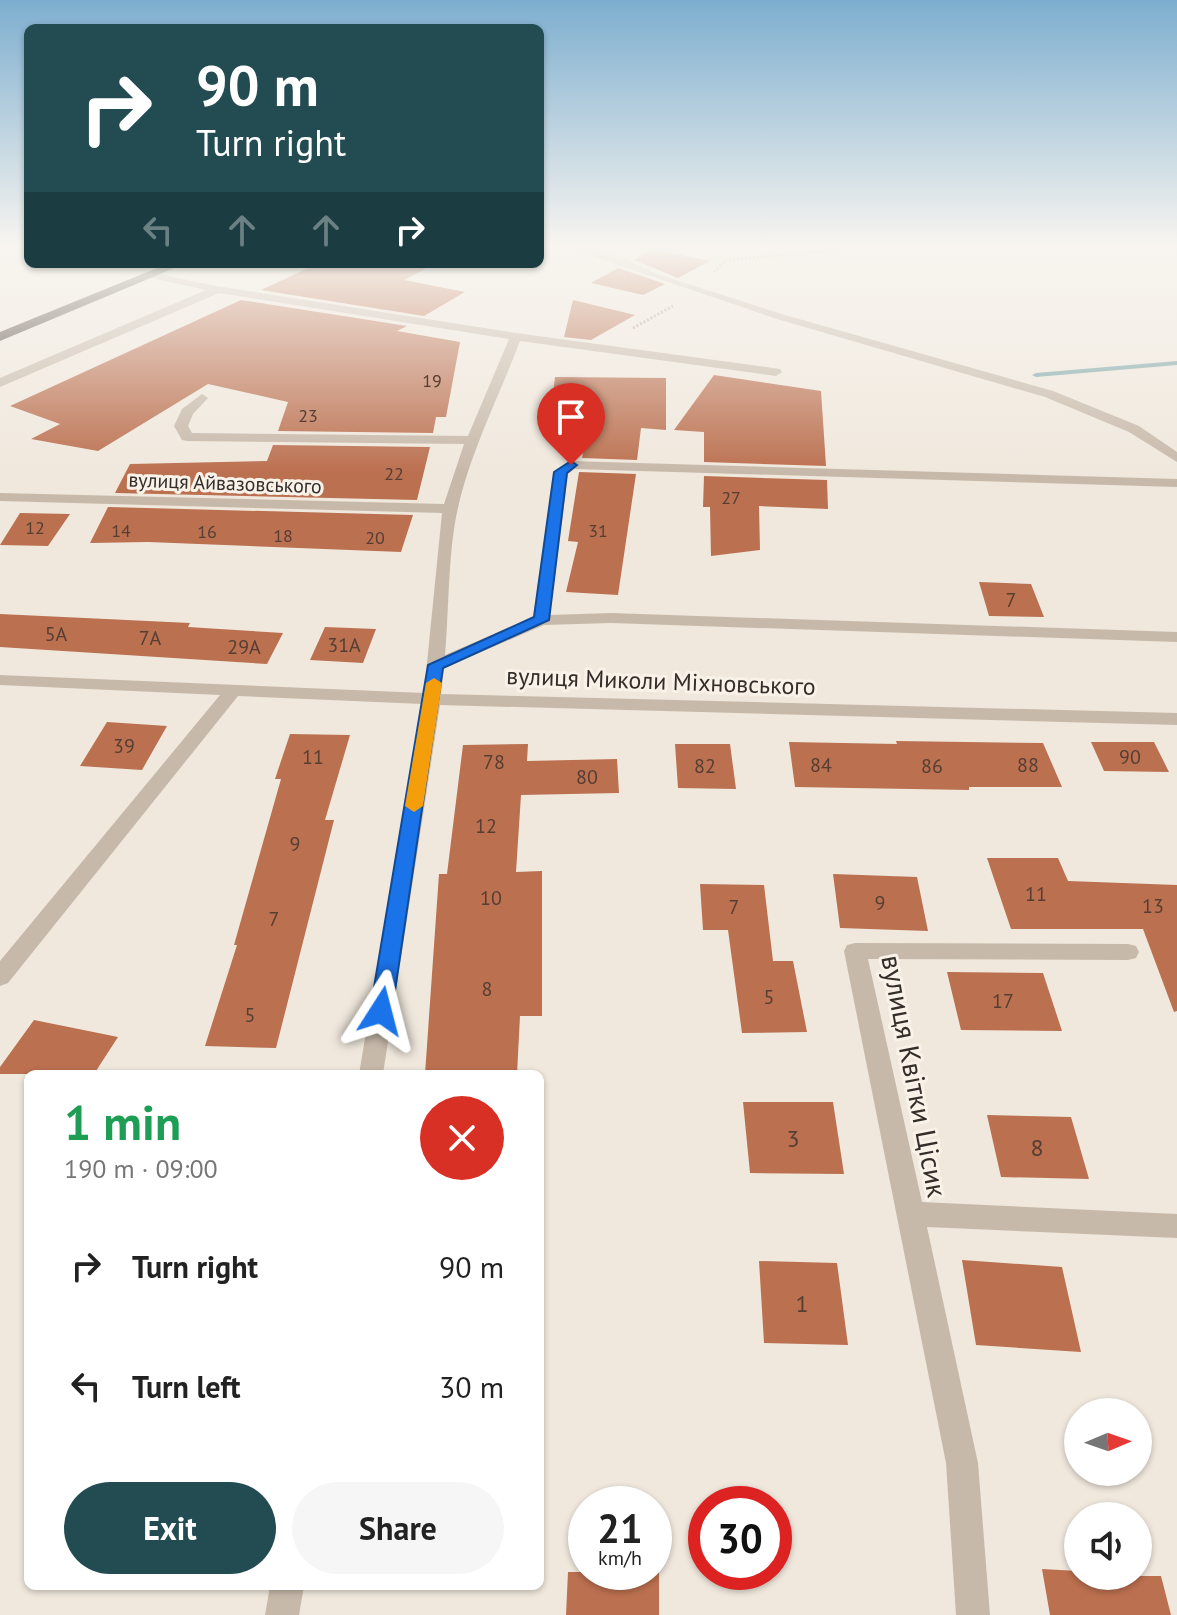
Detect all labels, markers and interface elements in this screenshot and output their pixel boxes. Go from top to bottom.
text: 90 m [196,49,319,121]
icon: right [64,56,168,160]
text: Turn right [196,119,346,166]
icon: left [136,208,180,252]
icon: ahead [220,208,264,252]
icon: ahead [304,208,348,252]
icon: right [388,208,432,252]
house number: 19 [422,369,442,392]
pin [537,383,605,465]
icon: arrive [549,395,593,439]
house number: 23 [298,404,318,427]
house number: 22 [384,462,404,485]
street label: вулиця Айвазовського [128,467,322,499]
house number: 27 [721,486,741,509]
house number: 12 [25,516,45,539]
house number: 14 [111,519,131,542]
house number: 31 [588,519,608,542]
house number: 16 [197,520,217,543]
house number: 18 [273,524,293,547]
house number: 20 [365,526,385,549]
house number: 7 [1006,587,1016,613]
house number: 5А [45,621,68,647]
house number: 7А [139,625,162,651]
house number: 31А [327,632,361,658]
house number: 29А [227,634,261,660]
street label: вулиця Миколи Міхновського [506,660,816,702]
house number: 39 [113,733,135,759]
house number: 11 [302,744,324,770]
house number: 90 [1119,744,1141,770]
house number: 78 [483,749,505,775]
house number: 84 [810,752,832,778]
house number: 88 [1017,752,1039,778]
house number: 82 [694,753,716,779]
house number: 86 [921,753,943,779]
house number: 80 [576,764,598,790]
house number: 12 [475,813,497,839]
house number: 9 [290,831,300,857]
house number: 11 [1025,881,1047,907]
house number: 10 [480,885,502,911]
house number: 9 [875,890,885,916]
house number: 13 [1142,893,1164,919]
house number: 7 [729,894,739,920]
house number: 7 [269,906,279,932]
street label: вулиця Квітки Цісик [873,952,957,1201]
position arrow [339,969,423,1053]
house number: 8 [482,976,492,1002]
house number: 5 [764,984,774,1010]
house number: 17 [992,988,1014,1014]
house number: 5 [245,1002,255,1028]
text: 1 min [64,1091,181,1153]
button: close [420,1096,504,1180]
house number: 3 [786,1123,800,1154]
house number: 8 [1030,1132,1044,1163]
text: 190 m · 09:00 [64,1152,218,1185]
icon: right [64,1244,108,1288]
text: Turn right [132,1247,258,1286]
text: 90 m [439,1247,504,1286]
house number: 1 [795,1288,809,1319]
icon: left [64,1364,108,1408]
text: Turn left [132,1367,240,1406]
text: 30 m [439,1367,504,1406]
north arrow [1064,1398,1152,1486]
map controls [1064,1398,1152,1590]
button: Exit [64,1482,276,1574]
button: Share [292,1482,504,1574]
speed limit sign: 30 [688,1486,792,1590]
text: 21 [597,1502,643,1554]
button: sound [1064,1502,1152,1590]
text: km/h [598,1545,642,1571]

